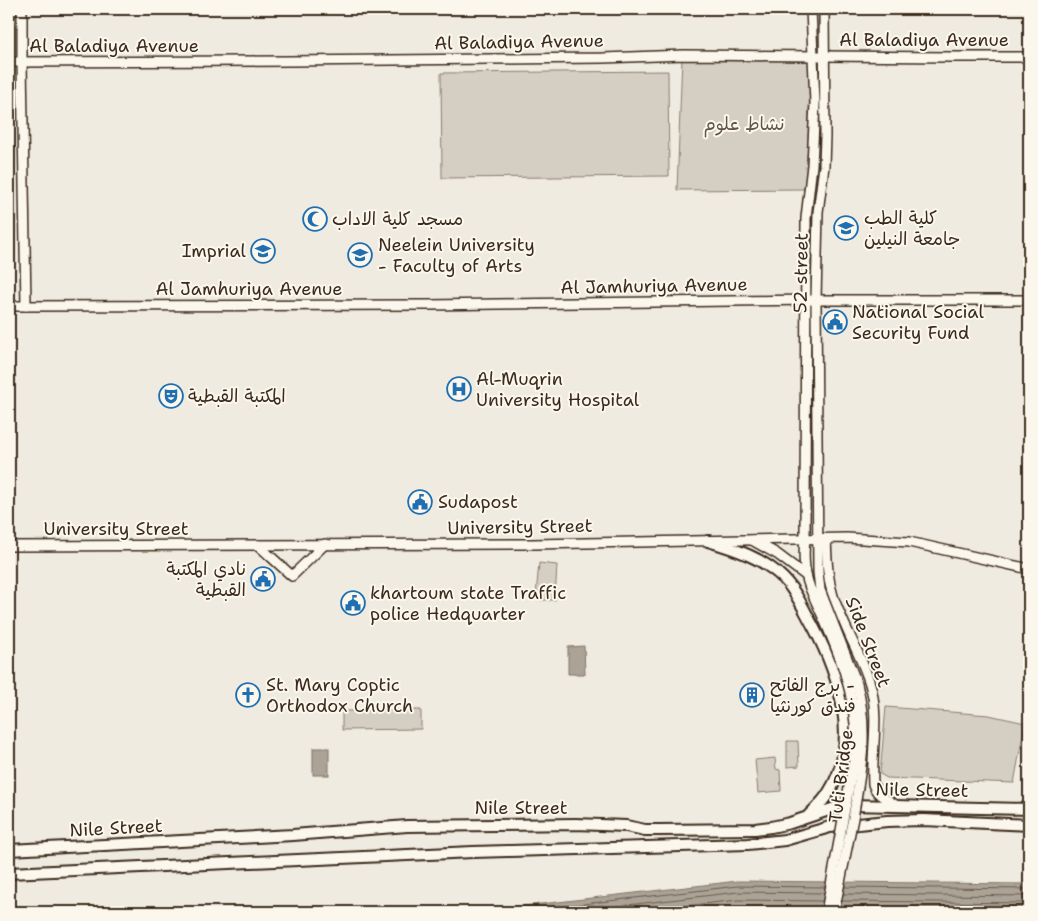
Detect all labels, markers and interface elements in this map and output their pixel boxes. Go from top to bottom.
street label: Al Baladiya Avenue [839,28,1009,52]
street label: Al Baladiya Avenue [434,29,604,55]
street label: Al Baladiya Avenue [29,34,199,58]
park label: نشاط علوم [703,112,785,138]
mosque icon: مسجد كلية الاداب [302,206,328,232]
place label: كلية الطب جامعة النيلين [864,206,960,251]
place label: مسجد كلية الاداب [332,207,463,231]
school or university icon: كلية الطب جامعة النيلين [833,215,859,241]
street label: 52 street [788,232,814,313]
place label: Neelein University - Faculty of Arts [378,233,535,278]
school or university icon: Imprial [250,238,276,264]
place label: Imprial [182,239,247,263]
school or university icon: Neelein University - Faculty of Arts [347,242,373,268]
street label: Al Jamhuriya Avenue [560,272,748,300]
street label: Al Jamhuriya Avenue [156,277,343,301]
place label: National Social Security Fund [852,300,984,345]
public building icon: National Social Security Fund [822,309,848,335]
place label: Al-Muqrin University Hospital [476,367,640,412]
hospital icon: Al-Muqrin University Hospital [446,376,472,402]
theatre icon: المكتبة القبطية [158,383,184,409]
place label: المكتبة القبطية [188,384,286,408]
public building icon: Sudapost [407,489,433,515]
place label: Sudapost [438,490,518,514]
street label: University Street [447,514,593,540]
street label: University Street [43,517,189,541]
place label: نادي المكتبة القبطية [166,557,246,602]
public building icon: نادي المكتبة القبطية [250,566,276,592]
place label: khartoum state Traffic police Hedquarter [370,581,566,626]
public building icon: khartoum state Traffic police Hedquarter [340,590,366,616]
street label: Side Street [840,593,896,691]
place label: St. Mary Coptic Orthodox Church [266,673,413,718]
place label: برج الفاتح - فندق كورنثيا [770,673,856,718]
church icon: St. Mary Coptic Orthodox Church [235,682,261,708]
building icon: برج الفاتح - فندق كورنثيا [739,682,765,708]
street label: Tuti Bridge [823,728,859,824]
street label: Nile Street [875,777,969,803]
street label: Nile Street [474,796,568,820]
street label: Nile Street [69,814,163,842]

